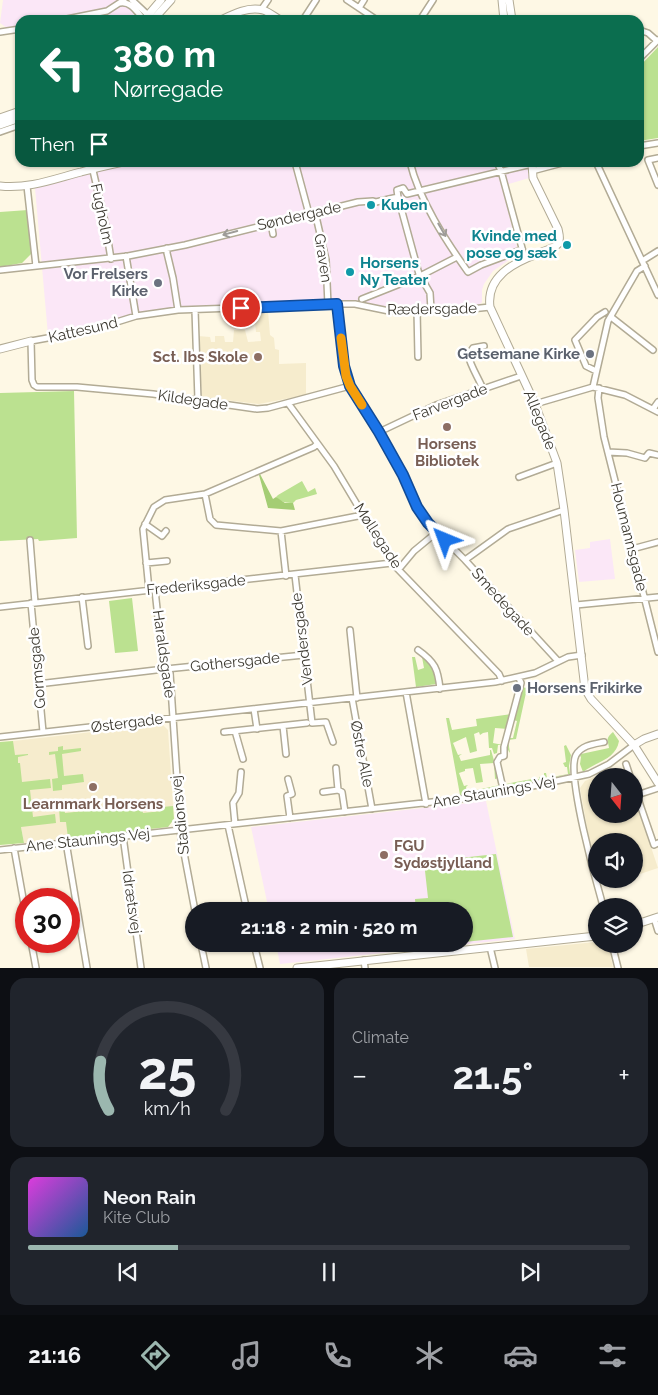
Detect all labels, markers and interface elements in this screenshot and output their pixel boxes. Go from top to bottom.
text: 380 m [113,34,216,75]
icon: left [30,35,95,100]
text: Nørregade [113,76,223,102]
icon: arrive [85,130,113,158]
text: Then [30,133,75,155]
street label: Fugholm [87,182,117,246]
place label: Kuben [381,196,428,214]
street label: Søndergade [255,198,343,234]
marker: Kuben [365,199,377,211]
one-way arrow [437,223,447,238]
place label: Kvinde med pose og sæk [466,227,558,262]
one-way arrow [222,229,238,238]
street label: Graven [310,232,336,284]
marker: Kvinde med pose og sæk [561,239,573,251]
place label: Horsens Ny Teater [360,254,428,289]
place label: Vor Frelsers Kirke [63,265,148,300]
marker: Horsens Ny Teater [344,266,356,278]
marker: Vor Frelsers Kirke [152,277,164,289]
pin [220,287,262,329]
icon: arrive [227,294,255,322]
street label: Rædersgade [387,299,477,319]
street label: Kattesund [47,313,119,347]
place label: Getsemane Kirke [457,345,580,363]
place label: Sct. Ibs Skole [153,348,248,366]
marker: Getsemane Kirke [584,348,596,360]
marker: Sct. Ibs Skole [252,351,264,363]
street label: Farvergade [410,379,490,424]
street label: Kildegade [157,386,229,414]
street label: Allegade [520,388,560,453]
marker: Horsens Bibliotek [441,421,453,433]
place label: Horsens Bibliotek [415,435,480,470]
street label: Houmannsgade [607,481,651,593]
street label: Møllegade [350,500,406,572]
position arrow [418,513,470,565]
street label: Smedegade [468,564,538,640]
street label: Frederiksgade [146,571,247,599]
street label: Vendersgade [287,592,317,686]
street label: Haraldsgade [149,609,179,699]
street label: Gormsgade [24,626,50,709]
street label: Gothersgade [189,648,281,676]
place label: Horsens Frikirke [527,679,642,697]
marker: Horsens Frikirke [511,682,523,694]
street label: Østergade [90,710,164,736]
street label: Østre Alle [347,719,377,789]
north arrow [588,768,642,822]
map controls [588,768,643,953]
street label: Ane Staunings Vej [431,772,557,812]
street label: Stadionsvej [167,775,193,855]
marker: Learnmark Horsens [87,781,99,793]
place label: Learnmark Horsens [23,795,163,813]
street label: Ane Staunings Vej [25,825,151,855]
button: sound [588,833,643,888]
place label: FGU Sydøstjylland [394,837,492,872]
marker: FGU Sydøstjylland [378,849,390,861]
street label: Idrætsvej [119,869,145,935]
speed limit sign: 30 [15,888,80,953]
button: layers [588,898,643,953]
text: 21:18 · 2 min · 520 m [241,916,417,938]
text: Climate [352,1028,409,1047]
text: 25 [138,1040,196,1101]
text: 21.5° [452,1053,533,1098]
text: − [352,1059,367,1092]
text: + [618,1059,630,1092]
text: km/h [143,1098,191,1119]
text: Neon Rain [103,1186,196,1208]
text: Kite Club [103,1208,170,1227]
icon: previous [114,1258,142,1286]
icon: pause [315,1258,343,1286]
icon: next [516,1258,544,1286]
icon: directions [138,1338,173,1373]
icon: music [229,1338,264,1373]
icon: phone [320,1338,355,1373]
icon: climate [412,1338,447,1373]
icon: car [503,1338,538,1373]
icon: filters [595,1338,630,1373]
text: 21:16 [28,1342,81,1368]

